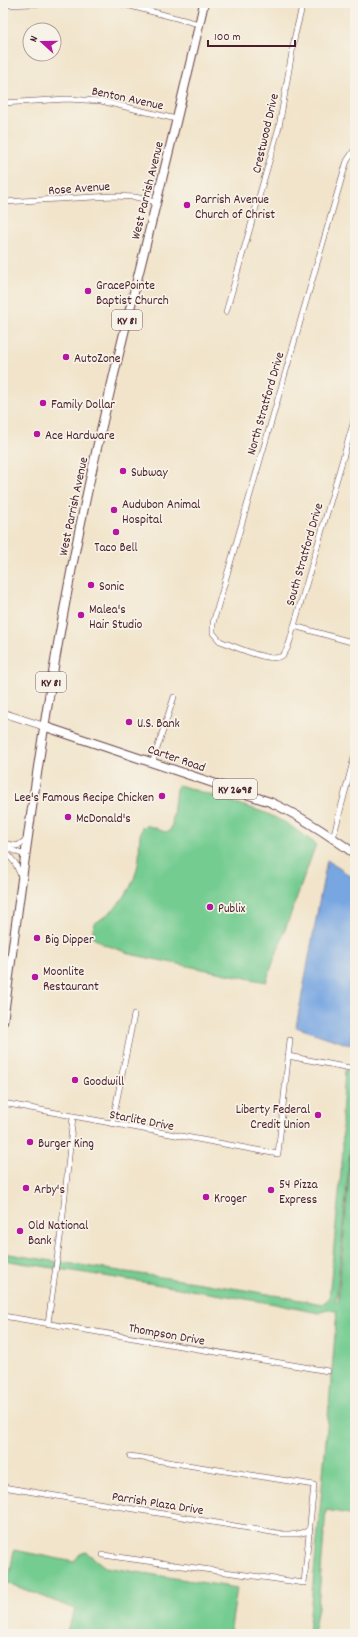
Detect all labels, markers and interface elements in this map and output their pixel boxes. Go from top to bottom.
north arrow [22,22,62,62]
scale bar [208,22,295,48]
text: 100 m [214,29,241,46]
text: N [26,33,43,45]
street label: Benton Avenue [90,83,165,116]
street label: Crestwood Drive [248,92,285,175]
street label: West Parrish Avenue [127,139,170,242]
street label: Rose Avenue [48,178,111,201]
place label: Parrish Avenue Church of Christ [195,191,275,225]
marker: Parrish Avenue Church of Christ [182,200,192,210]
place label: GracePointe Baptist Church [96,277,169,311]
marker: GracePointe Baptist Church [83,286,93,296]
road number: KY 81 [112,310,142,330]
place label: AutoZone [74,350,121,369]
street label: North Stratford Drive [243,350,290,457]
marker: AutoZone [61,352,71,362]
place label: Family Dollar [51,396,115,415]
marker: Family Dollar [38,398,48,408]
place label: Ace Hardware [45,427,115,446]
marker: Ace Hardware [32,429,42,439]
street label: West Parrish Avenue [55,455,94,558]
place label: Subway [131,464,168,483]
marker: Subway [118,466,128,476]
place label: Audubon Animal Hospital [122,496,200,530]
street label: South Stratford Drive [282,501,329,608]
marker: Audubon Animal Hospital [109,505,119,515]
marker: Taco Bell [111,527,121,537]
place label: Taco Bell [94,539,138,558]
place label: Sonic [99,578,124,597]
marker: Sonic [86,580,96,590]
place label: Malea's Hair Studio [89,601,143,635]
marker: Malea's Hair Studio [76,610,86,620]
road number: KY 81 [36,672,66,692]
place label: U.S. Bank [137,715,180,734]
marker: U.S. Bank [124,717,134,727]
street label: Carter Road [145,741,208,778]
road number: KY 2698 [213,779,257,799]
place label: Lee's Famous Recipe Chicken [14,789,154,808]
marker: Lee's Famous Recipe Chicken [157,791,167,801]
place label: McDonald's [76,810,131,829]
marker: McDonald's [63,812,73,822]
place label: Publix [218,900,246,919]
marker: Publix [205,902,215,912]
place label: Big Dipper [45,931,94,950]
marker: Big Dipper [32,933,42,943]
place label: Moonlite Restaurant [43,963,99,997]
marker: Moonlite Restaurant [30,972,40,982]
place label: Goodwill [83,1073,124,1092]
marker: Goodwill [70,1075,80,1085]
place label: Liberty Federal Credit Union [236,1101,310,1135]
street label: Starlite Drive [108,1106,176,1137]
marker: Liberty Federal Credit Union [313,1110,323,1120]
place label: Burger King [38,1135,94,1154]
marker: Burger King [25,1137,35,1147]
place label: 54 Pizza Express [279,1176,319,1210]
place label: Arby's [34,1181,65,1200]
marker: Arby's [21,1183,31,1193]
marker: 54 Pizza Express [266,1185,276,1195]
place label: Kroger [214,1190,247,1209]
marker: Kroger [201,1192,211,1202]
place label: Old National Bank [28,1217,88,1251]
marker: Old National Bank [15,1226,25,1236]
street label: Thompson Drive [127,1319,206,1352]
street label: Parrish Plaza Drive [110,1488,205,1521]

